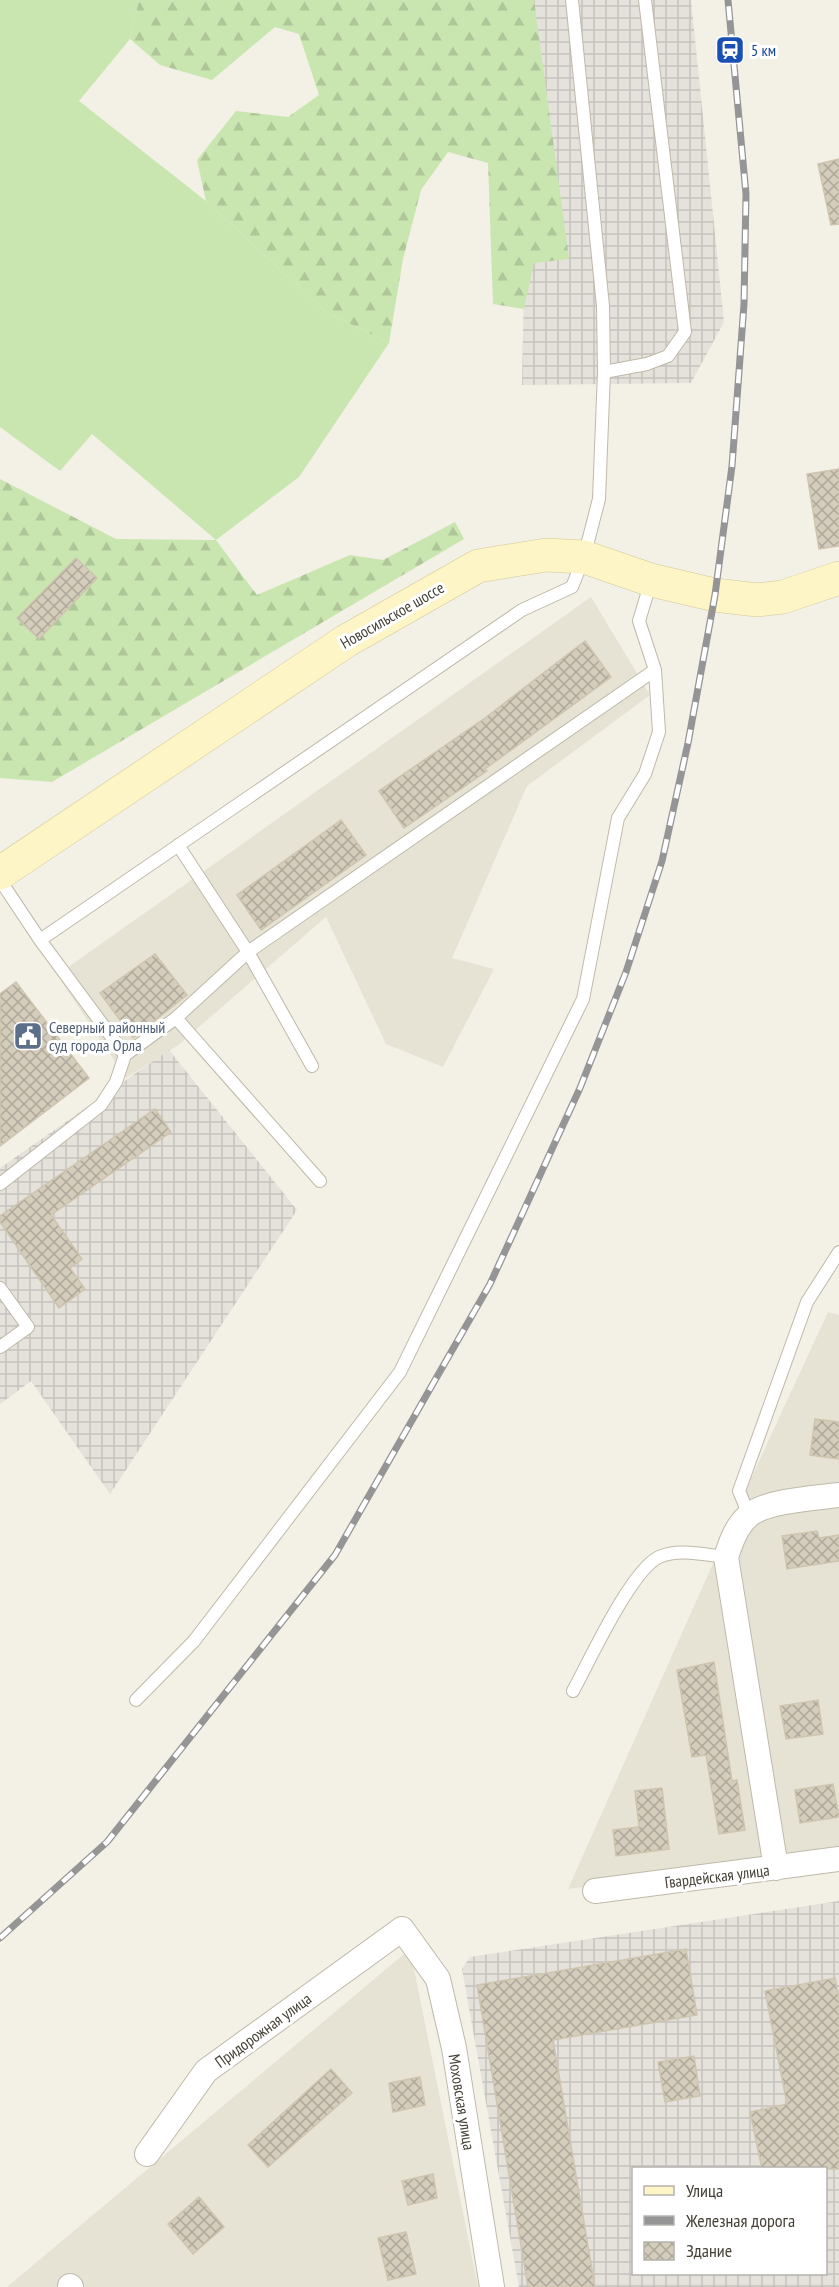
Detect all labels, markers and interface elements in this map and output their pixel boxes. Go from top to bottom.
station icon: 5 км [714,34,746,66]
place label: 5 км [751,40,776,60]
street label: Новосильское шоссе [337,577,447,653]
place label: Северный районный суд города Орла [49,1017,165,1055]
public building icon: Северный районный суд города Орла [12,1020,44,1052]
street label: Гвардейская улица [663,1860,771,1892]
street label: Придорожная улица [211,1988,315,2072]
street label: Моховская улица [445,2052,479,2152]
legend [632,2167,827,2275]
text: Улица [686,2179,723,2202]
text: Железная дорога [685,2209,795,2232]
text: Здание [686,2239,732,2262]

